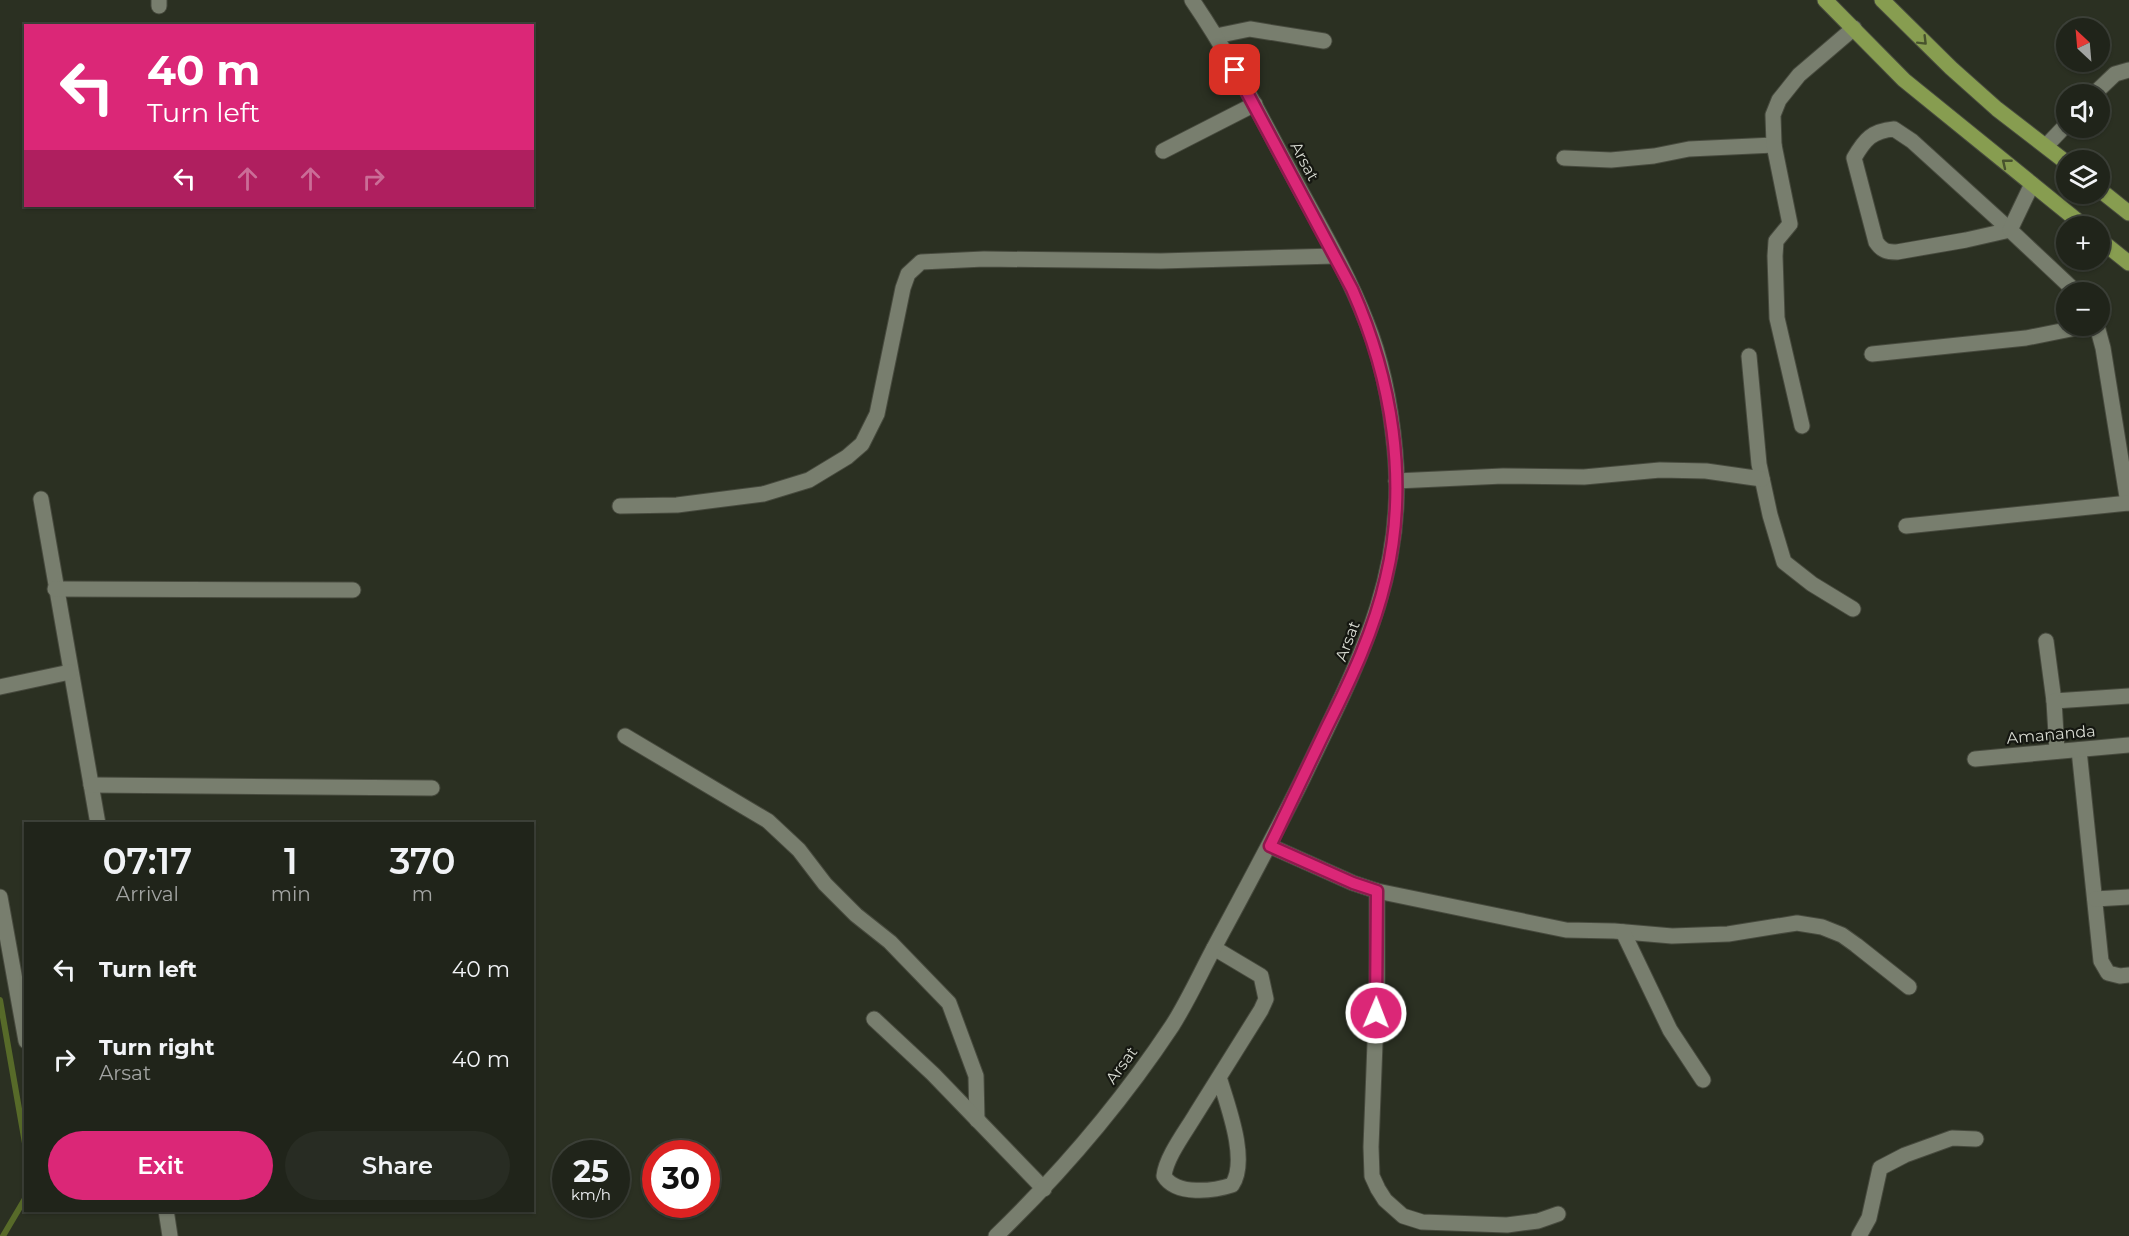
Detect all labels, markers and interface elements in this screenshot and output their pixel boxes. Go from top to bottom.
north arrow [2056,18,2110,72]
map controls [2056,18,2110,336]
one-way arrow [1917,34,1927,45]
text: 40 m [147,44,260,96]
pin [1209,44,1260,95]
icon: left [48,48,126,126]
icon: arrive [1218,53,1251,86]
button: sound [2056,84,2110,138]
text: Turn left [147,96,260,129]
street label: Arsat [1286,138,1323,184]
button: layers [2056,150,2110,204]
one-way arrow [2002,159,2013,170]
icon: left [168,162,201,195]
icon: ahead [231,162,264,195]
icon: ahead [294,162,327,195]
icon: right [357,162,390,195]
button: + [2056,216,2110,270]
button: − [2056,282,2110,336]
street label: Arsat [1331,618,1364,664]
street label: Amananda [2006,721,2096,748]
text: 07:17 [103,839,192,883]
text: 1 [284,839,298,883]
text: 370 [389,839,455,883]
text: Arrival [116,882,179,906]
text: min [271,882,311,906]
text: m [412,882,433,906]
icon: left [48,953,81,986]
text: Turn left [99,956,197,983]
text: 40 m [452,956,510,983]
position arrow [1344,981,1408,1045]
text: Turn right [99,1034,214,1061]
street label: Arsat [1101,1042,1142,1088]
icon: right [48,1043,81,1076]
text: 40 m [452,1046,510,1073]
text: Arsat [99,1061,151,1085]
button: Exit [48,1131,273,1200]
button: Share [285,1131,510,1200]
speed limit sign: 30 [642,1140,720,1218]
text: 25 [573,1153,609,1190]
text: km/h [571,1185,611,1204]

